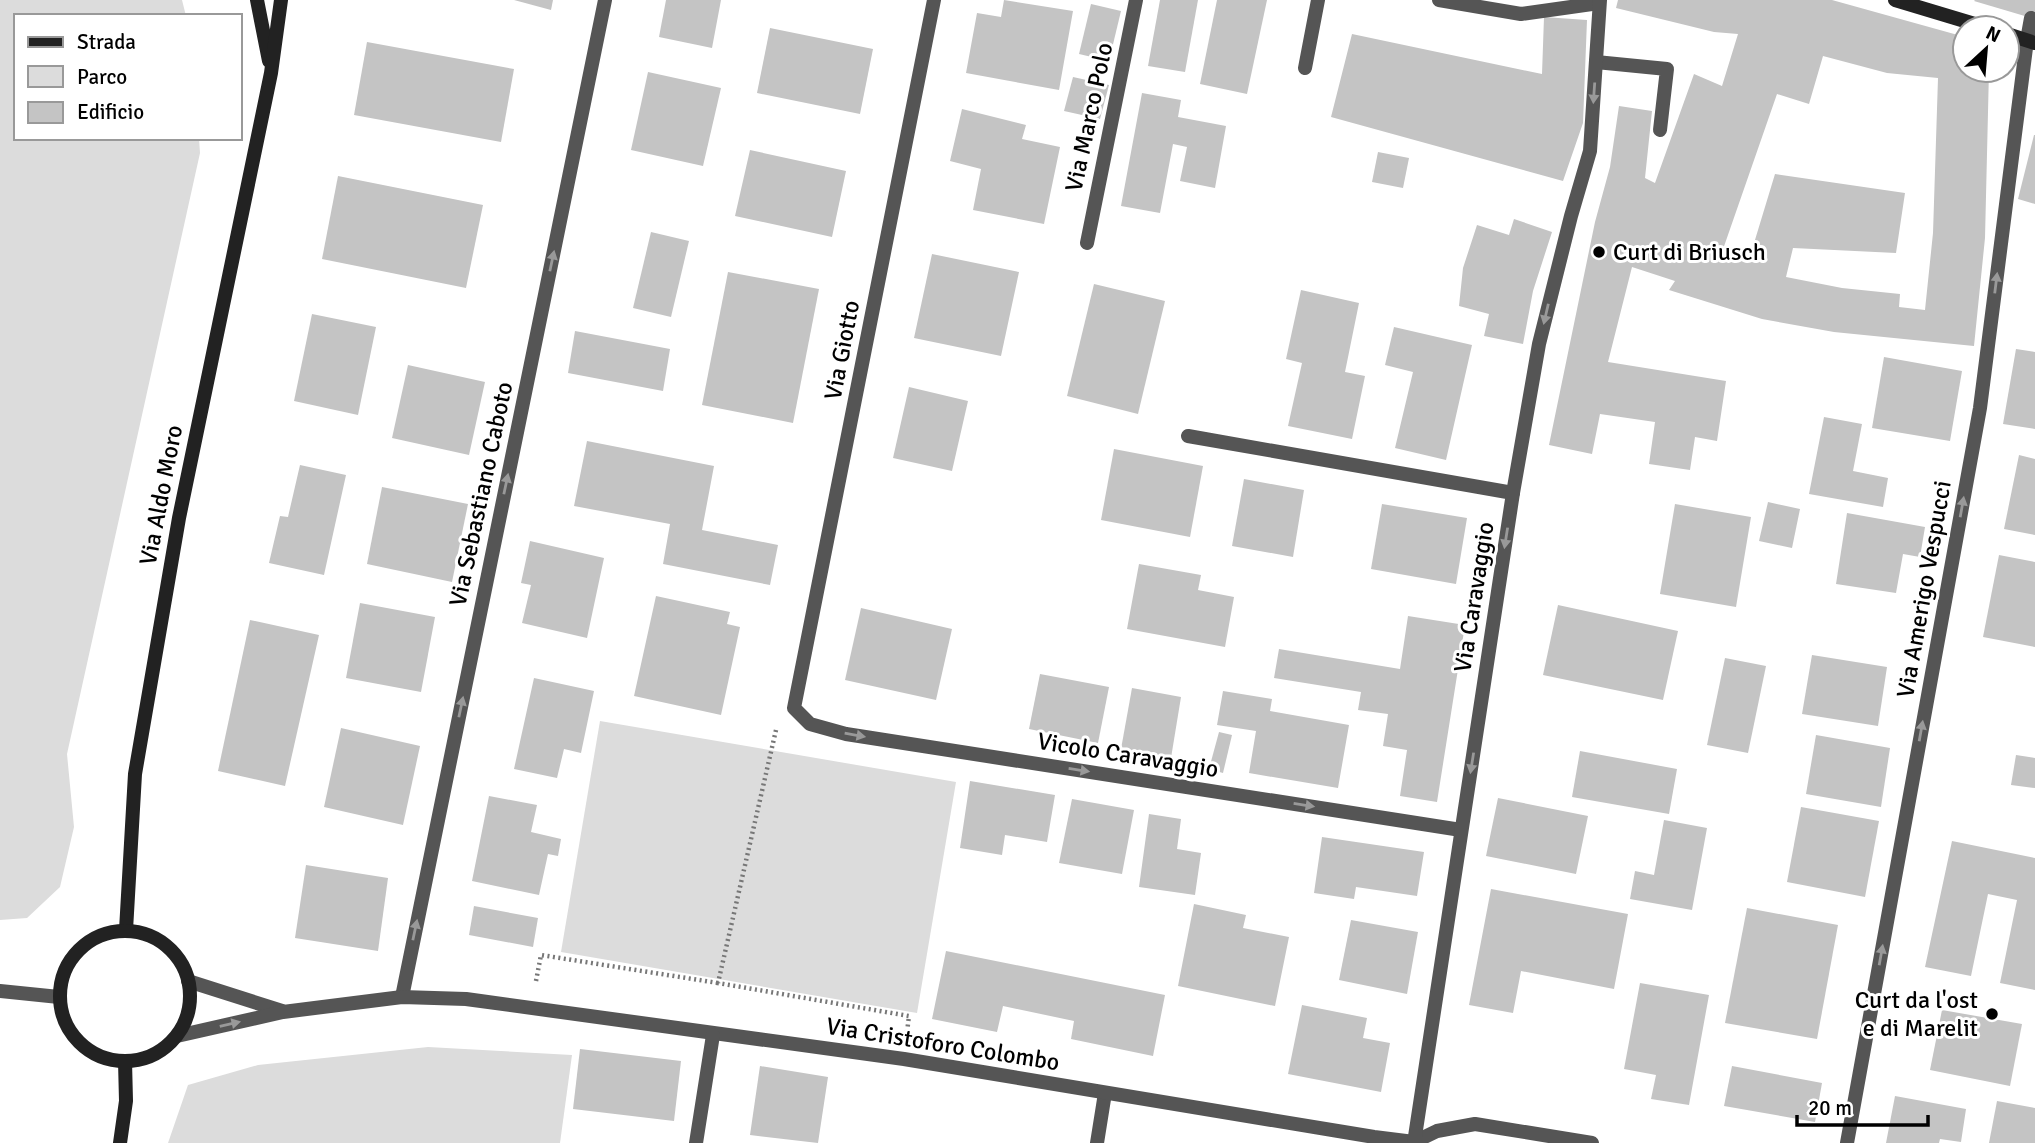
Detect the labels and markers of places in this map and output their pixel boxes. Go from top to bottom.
place label: Curt di Briusch [1613,237,1766,267]
marker: Curt di Briusch [1591,244,1607,260]
place label: Curt da l'ost e di Marelit [1855,985,1978,1043]
marker: Curt da l'ost e di Marelit [1984,1006,2000,1022]

